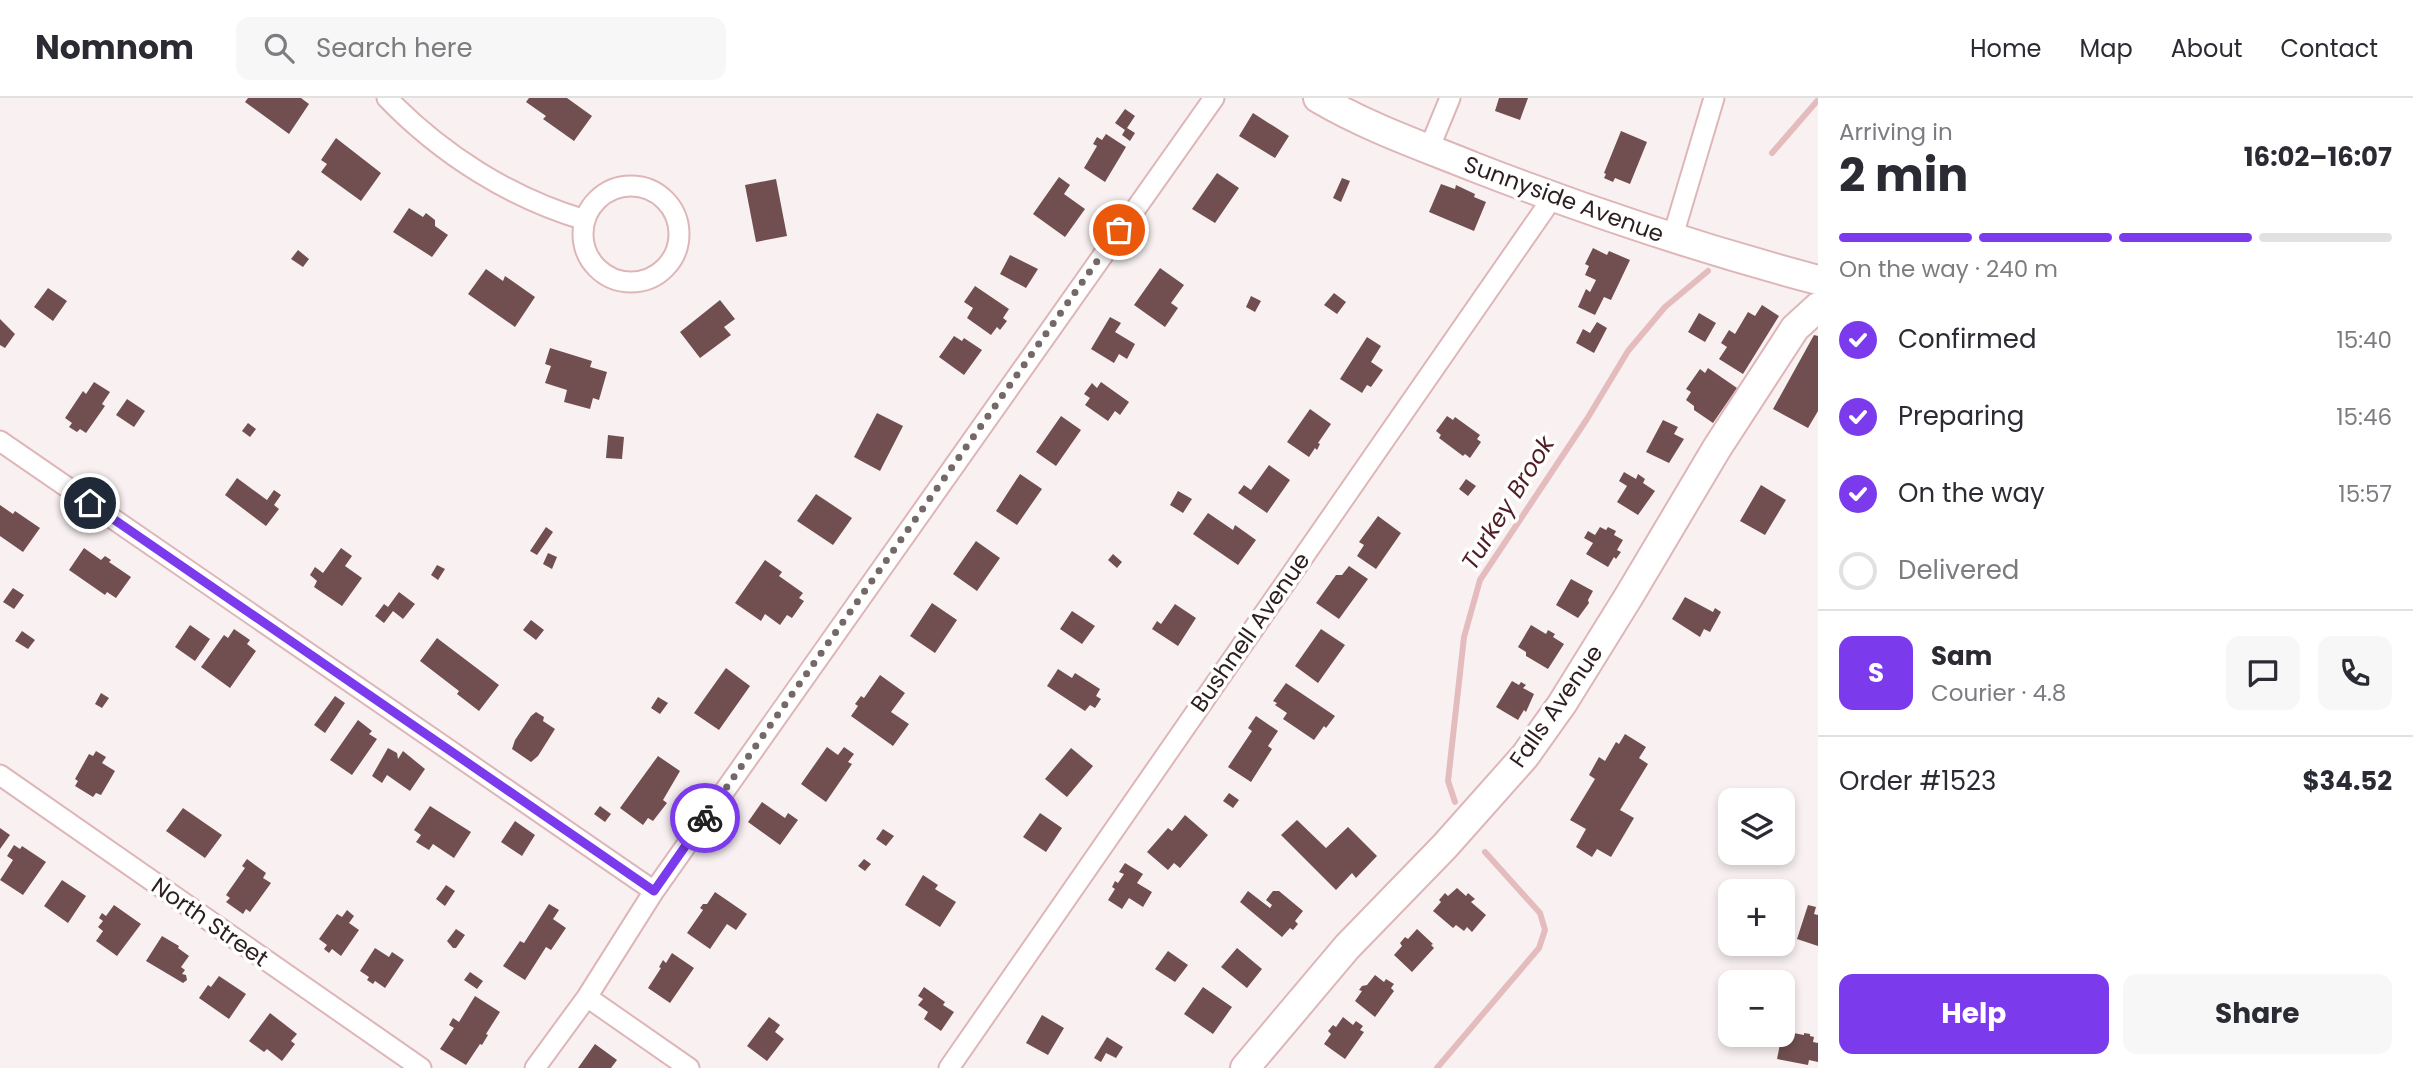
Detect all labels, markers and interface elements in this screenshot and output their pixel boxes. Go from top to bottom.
search box [236,17,726,80]
text: Nomnom [35,24,194,71]
icon: search [260,29,298,67]
text: Search here [316,30,473,66]
text: Home [1970,32,2042,65]
text: Map [2080,32,2133,65]
text: About [2171,32,2242,65]
text: Contact [2280,32,2378,65]
text: Arriving in [1839,116,1953,148]
text: 16:02–16:07 [2244,139,2392,175]
text: 2 min [1839,143,1968,207]
street label: Sunnyside Avenue [1460,148,1668,250]
pin [1089,200,1149,260]
icon: bag [1100,211,1138,249]
text: On the way · 240 m [1839,253,2058,285]
icon: check [1839,321,1877,359]
text: Confirmed [1898,321,2036,357]
text: 15:40 [2336,324,2392,356]
icon: check [1839,398,1877,436]
text: Preparing [1898,398,2024,434]
text: 15:46 [2336,401,2392,433]
water label: Turkey Brook [1453,428,1563,576]
pin [60,473,120,533]
icon: check [1839,475,1877,513]
text: On the way [1898,475,2045,511]
text: 15:57 [2338,478,2392,510]
icon: home [71,484,109,522]
street label: Bushnell Avenue [1183,546,1317,718]
text: Delivered [1898,552,2019,588]
button: chat [2226,636,2300,710]
button: phone [2318,636,2392,710]
street label: Falls Avenue [1502,638,1610,774]
text: Sam [1931,638,1992,674]
text: S [1868,655,1884,691]
text: Courier · 4.8 [1931,677,2066,709]
text: Order #1523 [1839,763,1996,799]
text: $34.52 [2302,763,2392,799]
courier [670,783,740,853]
map controls [1718,788,1795,1047]
button: layers [1718,788,1795,865]
icon: bike [686,799,724,837]
street label: North Street [145,870,275,974]
button: + [1718,879,1795,956]
button: − [1718,970,1795,1047]
button: Help [1839,974,2109,1054]
button: Share [2123,974,2392,1054]

